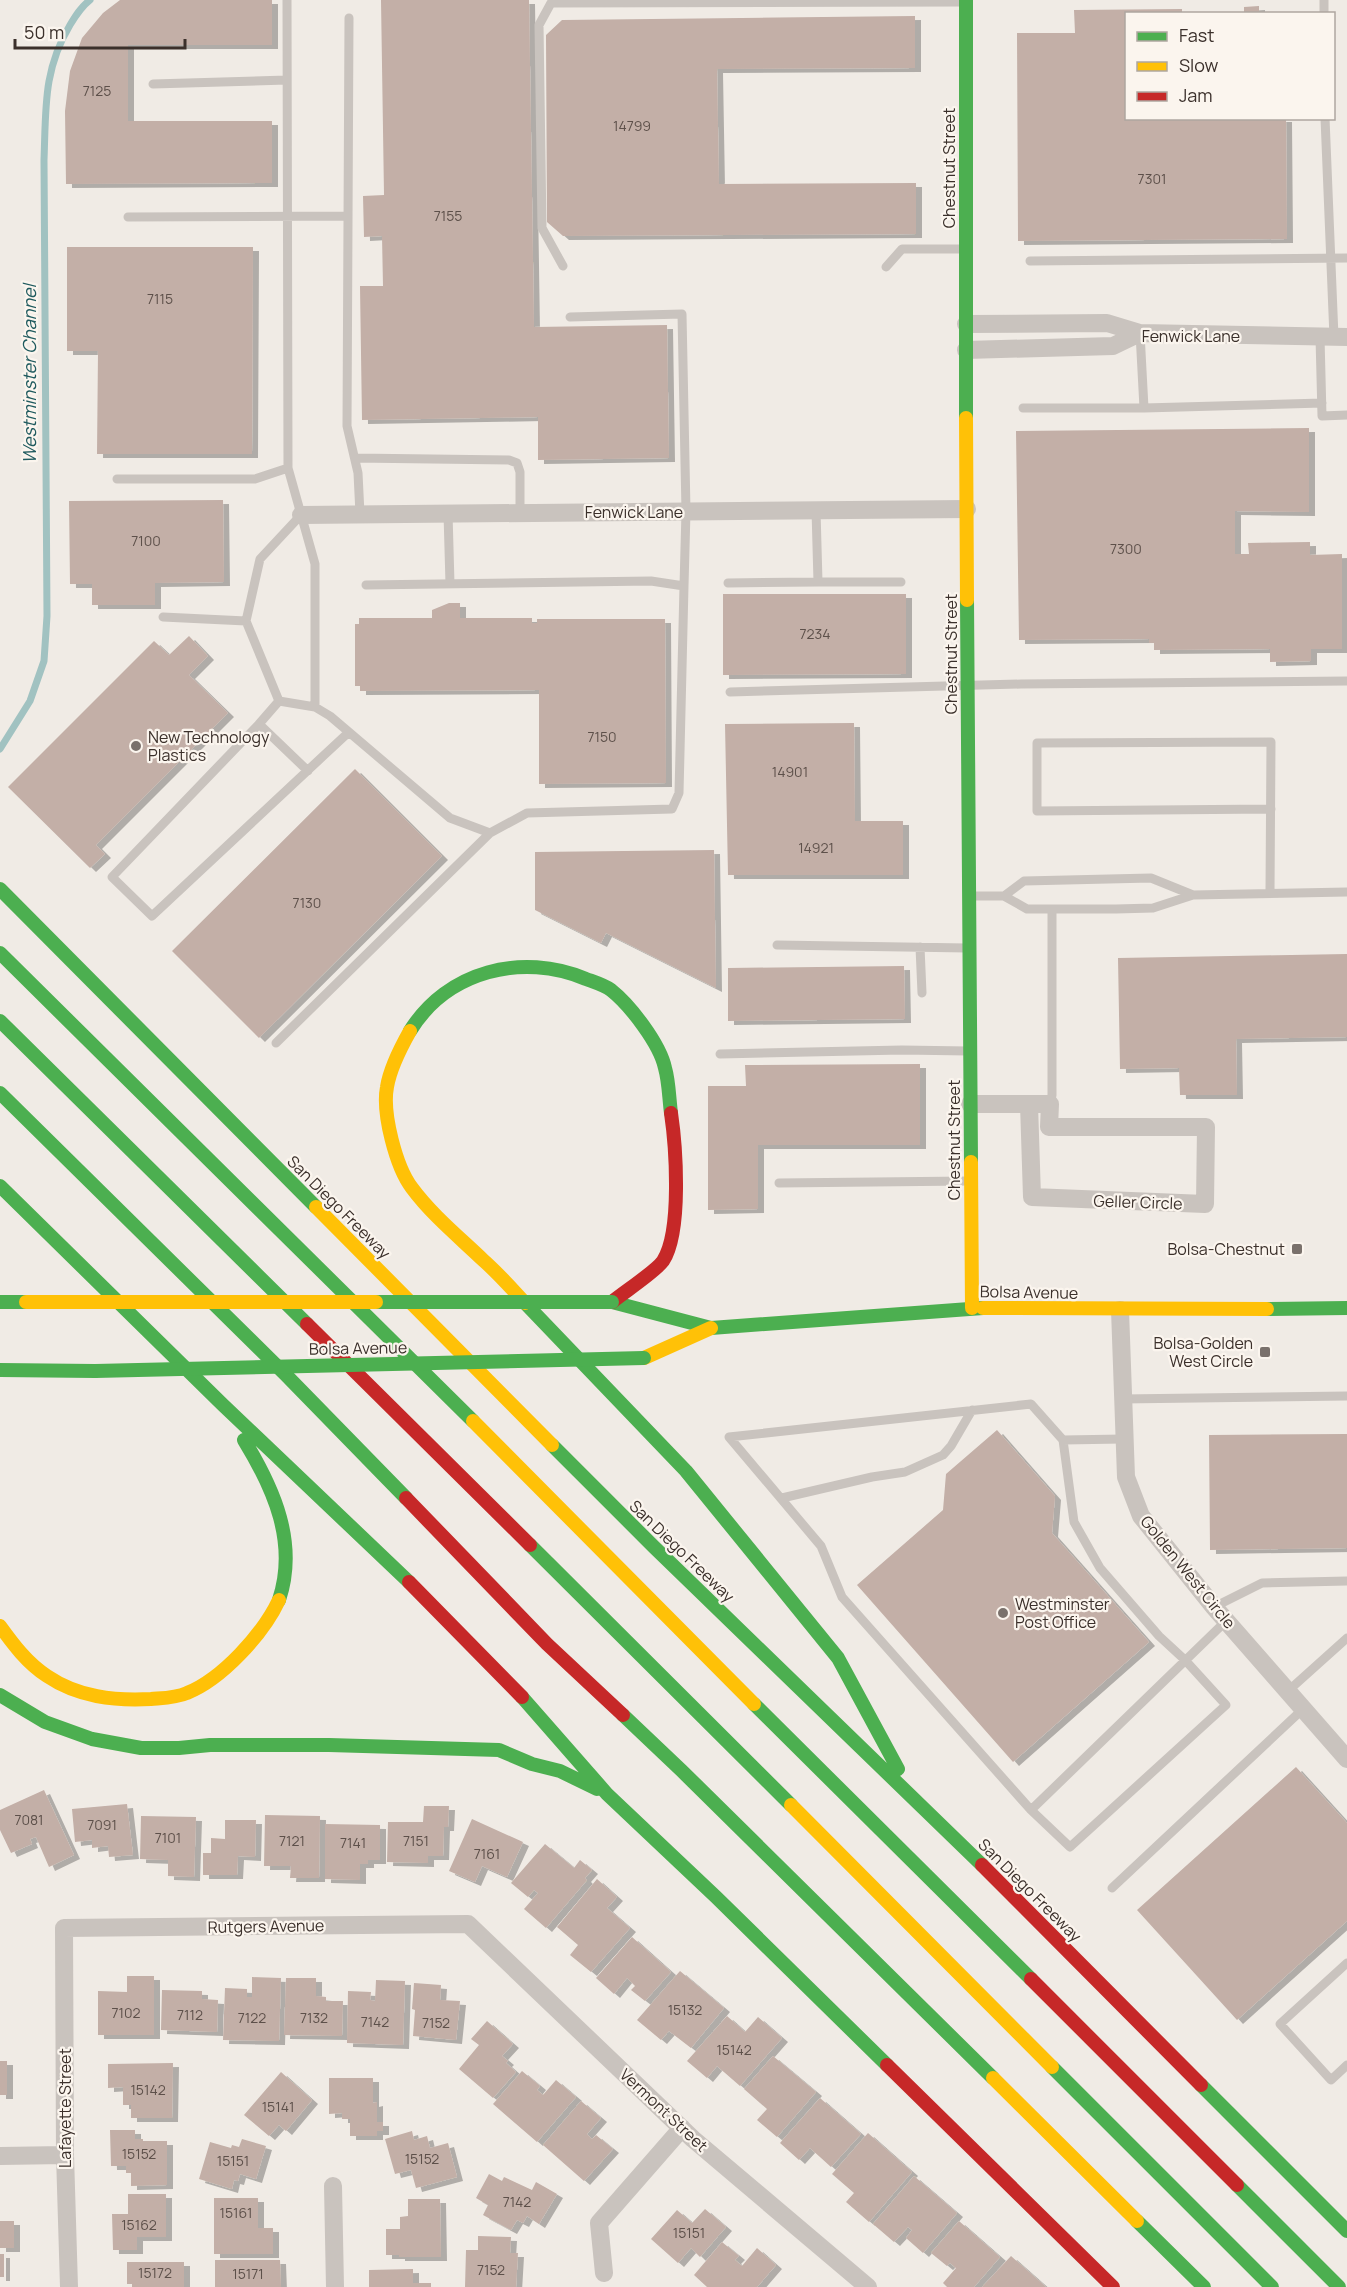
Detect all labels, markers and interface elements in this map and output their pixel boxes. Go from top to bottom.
scale bar [15,12,184,50]
legend [1125,12,1335,120]
text: 50 m [24,20,64,44]
text: Fast [1179,23,1214,47]
text: Slow [1179,53,1219,77]
house number: 7125 [83,81,111,100]
text: Jam [1179,83,1213,107]
street label: Chestnut Street [938,108,960,228]
house number: 14799 [613,116,651,135]
house number: 7301 [1138,169,1166,188]
house number: 7155 [434,206,462,225]
water label: Westminster Channel [17,281,41,464]
house number: 7115 [147,289,173,308]
street label: Fenwick Lane [1142,325,1240,347]
street label: Fenwick Lane [585,501,683,523]
house number: 7100 [131,531,161,550]
house number: 7300 [1110,539,1142,558]
street label: Chestnut Street [940,594,962,714]
house number: 7234 [799,624,831,643]
place label: New Technology Plastics [148,726,270,766]
house number: 7150 [587,727,617,746]
marker: New Technology Plastics [129,739,143,753]
house number: 14901 [772,762,808,781]
house number: 14921 [798,838,834,857]
house number: 7130 [293,893,321,912]
street label: Chestnut Street [943,1080,965,1200]
street label: San Diego Freeway [282,1150,396,1264]
street label: Geller Circle [1093,1189,1183,1215]
place label: Bolsa-Chestnut [1167,1238,1285,1260]
marker: Bolsa-Chestnut [1290,1242,1304,1256]
street label: Bolsa Avenue [980,1280,1078,1304]
place label: Bolsa-Golden West Circle [1153,1332,1253,1372]
street label: Bolsa Avenue [309,1336,407,1360]
marker: Bolsa-Golden West Circle [1258,1345,1272,1359]
street label: San Diego Freeway [625,1495,740,1607]
street label: Golden West Circle [1136,1511,1240,1633]
place label: Westminster Post Office [1015,1593,1110,1633]
marker: Westminster Post Office [996,1606,1010,1620]
house number: 7081 [14,1810,44,1829]
house number: 7091 [87,1815,117,1834]
house number: 7101 [155,1828,181,1847]
house number: 7121 [279,1831,305,1850]
house number: 7151 [403,1831,429,1850]
house number: 7141 [340,1833,366,1852]
street label: San Diego Freeway [973,1833,1087,1947]
house number: 7161 [474,1844,500,1863]
street label: Rutgers Avenue [207,1914,325,1938]
house number: 15132 [668,2000,702,2019]
house number: 7102 [111,2003,141,2022]
house number: 7112 [177,2005,203,2024]
house number: 7122 [238,2008,266,2027]
house number: 7132 [300,2008,328,2027]
house number: 7142 [361,2012,389,2031]
house number: 7152 [422,2013,450,2032]
house number: 15142 [716,2040,752,2059]
street label: Lafayette Street [54,2048,76,2168]
street label: Vermont Street [615,2063,713,2157]
house number: 15142 [130,2080,166,2099]
house number: 15141 [262,2097,294,2116]
house number: 15152 [122,2144,156,2163]
house number: 15152 [405,2149,439,2168]
house number: 15151 [217,2151,249,2170]
house number: 7142 [503,2192,531,2211]
house number: 15161 [220,2203,252,2222]
house number: 15162 [121,2215,157,2234]
house number: 15151 [673,2223,705,2242]
house number: 7152 [477,2260,505,2279]
house number: 15172 [138,2263,172,2282]
house number: 15171 [232,2264,264,2283]

